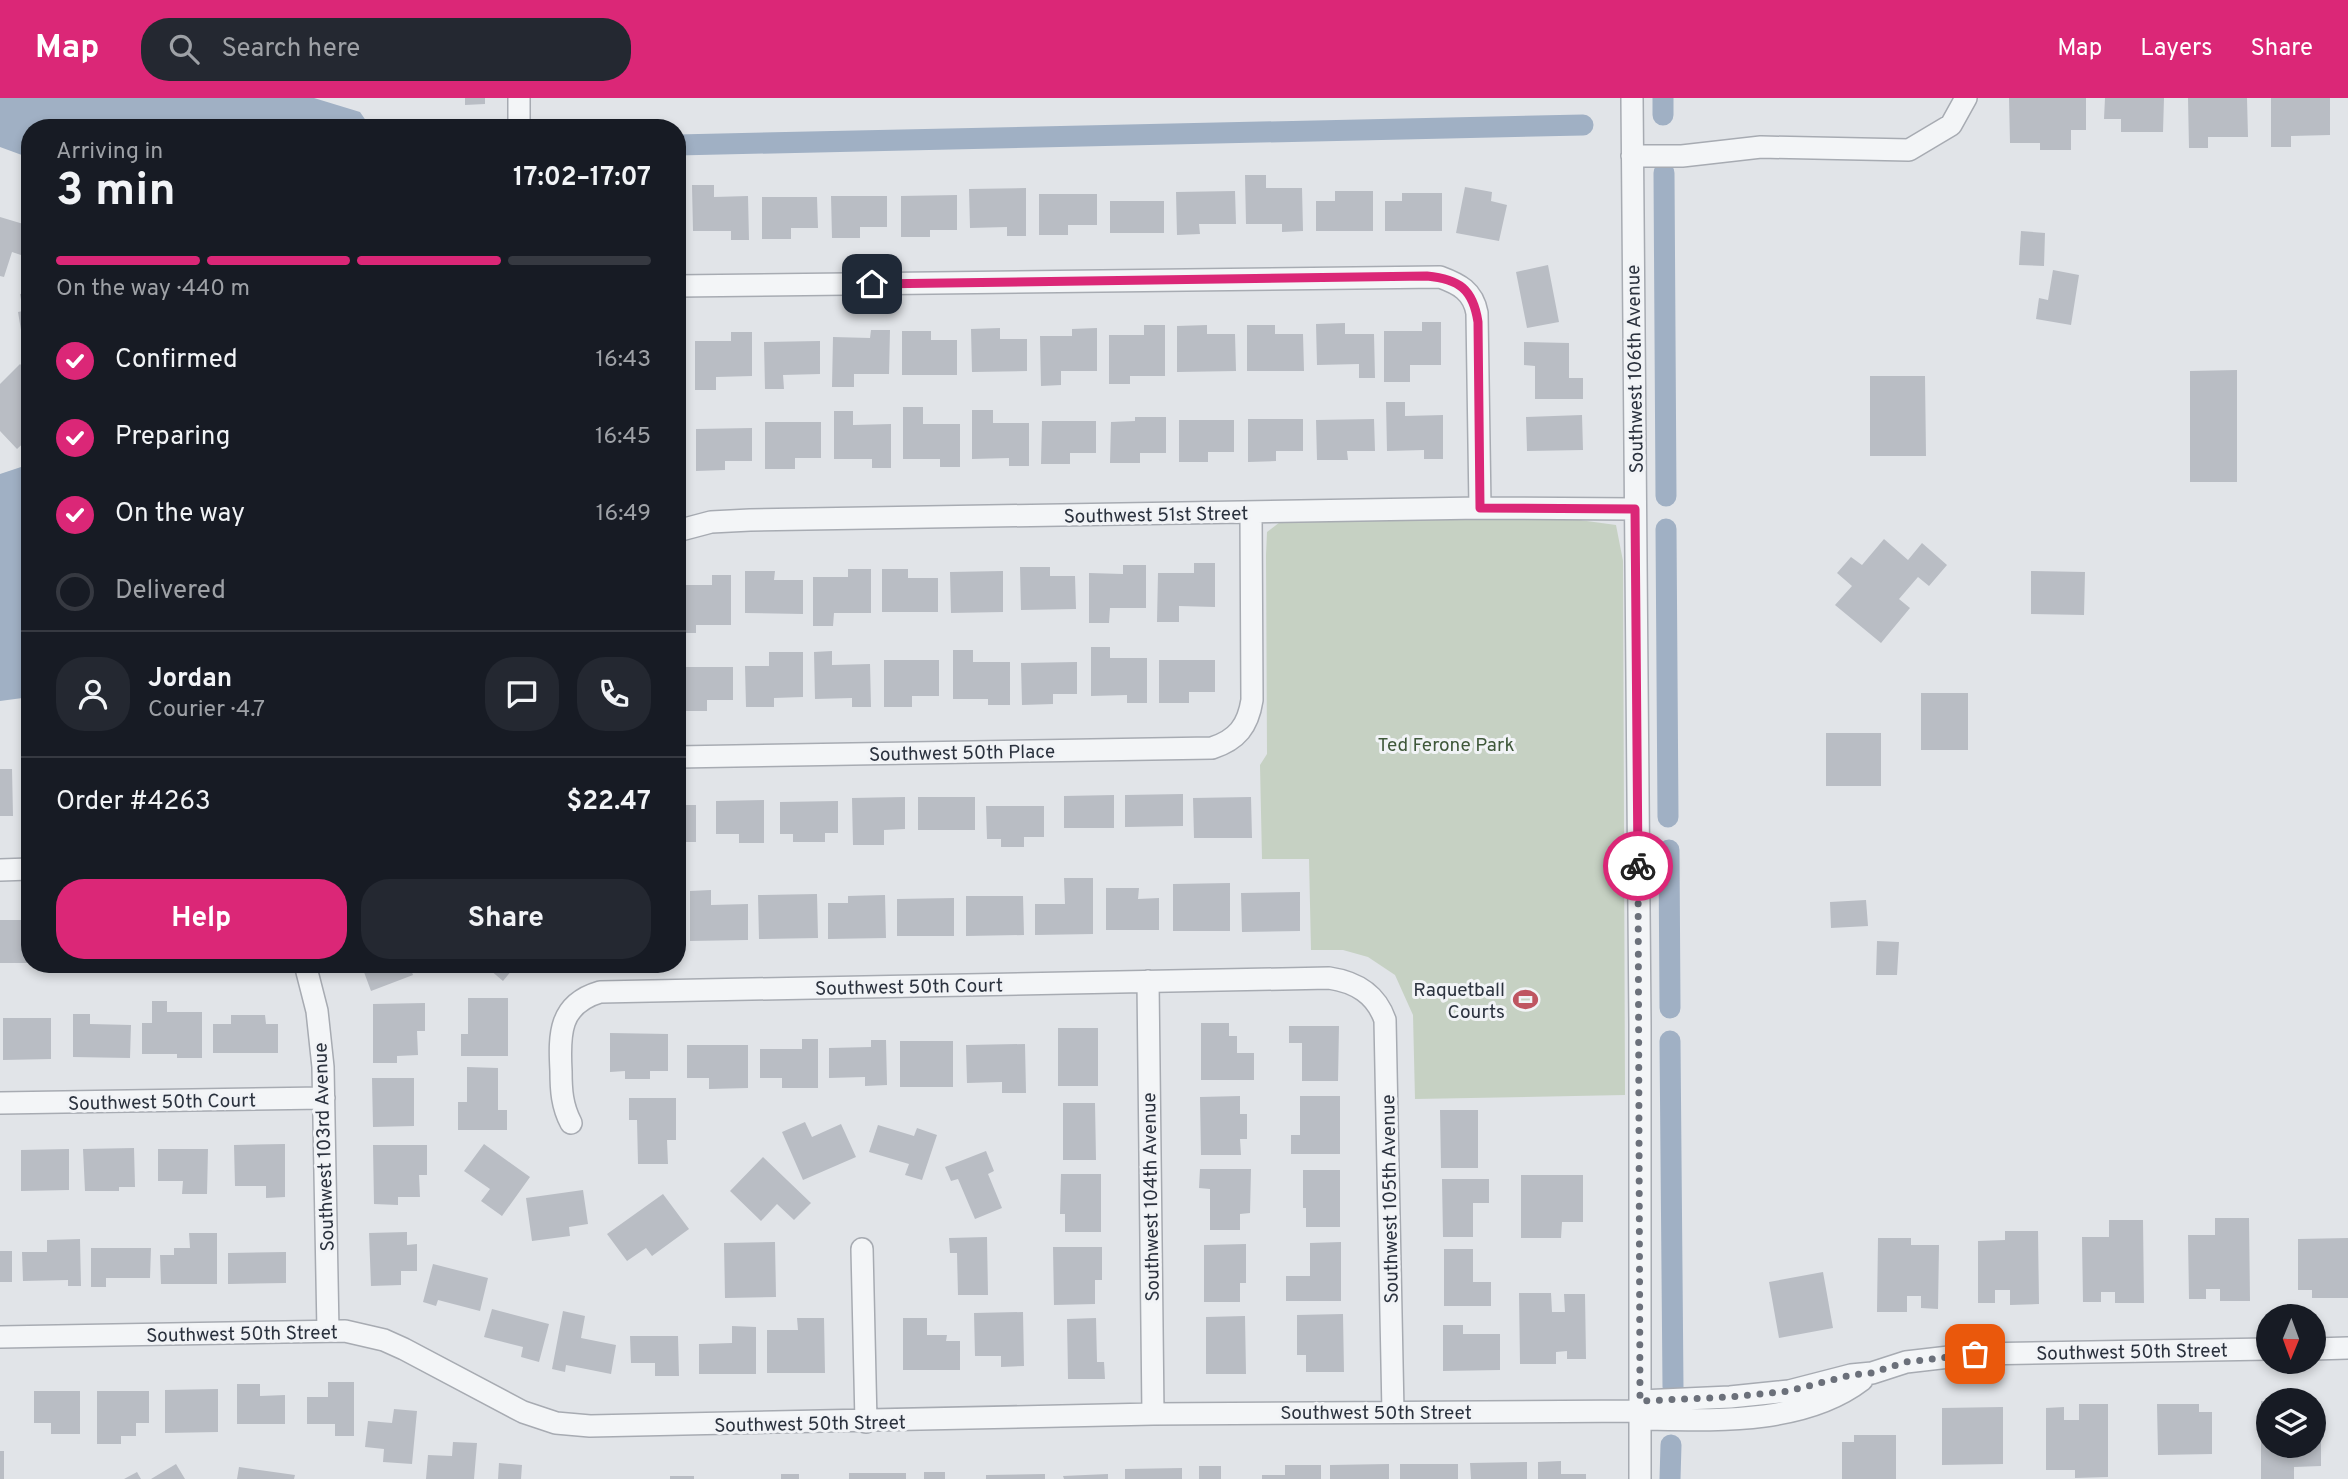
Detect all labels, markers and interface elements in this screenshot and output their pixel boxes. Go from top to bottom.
search box [141,18,631,81]
text: Map [35,28,99,70]
icon: search [165,30,203,68]
text: Search here [221,33,360,66]
text: Map [2057,34,2102,64]
text: Layers [2140,34,2212,64]
text: Share [2250,34,2313,64]
text: Arriving in [56,138,163,167]
text: 17:02–17:07 [513,162,651,195]
text: 3 min [56,163,176,222]
pin [842,254,902,314]
street label: Southwest 106th Avenue [1622,264,1650,474]
icon: home [853,265,891,303]
text: On the way · 440 m [56,275,250,304]
icon: check [56,342,94,380]
text: Confirmed [115,344,238,377]
text: 16:43 [595,346,651,375]
icon: check [56,419,94,457]
text: Preparing [115,421,230,454]
text: 16:45 [595,423,651,452]
icon: check [56,496,94,534]
text: On the way [115,498,245,531]
text: 16:49 [596,500,651,529]
street label: Southwest 51st Street [1064,502,1249,530]
text: Delivered [115,575,226,608]
button: person [56,657,130,731]
button: chat [485,657,559,731]
button: phone [577,657,651,731]
text: Jordan [148,663,232,696]
text: Courier · 4.7 [148,696,265,725]
park label: Ted Ferone Park [1378,734,1514,758]
street label: Southwest 50th Place [869,740,1055,768]
text: Order #4263 [56,786,211,819]
text: $22.47 [567,786,651,819]
courier [1603,831,1673,901]
icon: bike [1619,847,1657,885]
button: Help [56,879,347,959]
button: Share [361,879,651,959]
street label: Southwest 50th Court [815,974,1003,1002]
place label: Raquetball Courts [1413,979,1505,1025]
sports icon: Raquetball Courts [1511,986,1539,1014]
street label: Southwest 103rd Avenue [309,1042,341,1252]
street label: Southwest 50th Court [68,1089,256,1117]
street label: Southwest 104th Avenue [1138,1092,1166,1302]
street label: Southwest 105th Avenue [1377,1094,1405,1304]
north arrow [2256,1304,2326,1374]
map controls [2256,1304,2326,1458]
street label: Southwest 50th Street [146,1321,338,1349]
pin [1945,1324,2005,1384]
icon: bag [1956,1335,1994,1373]
street label: Southwest 50th Street [2036,1339,2228,1367]
button: layers [2256,1388,2326,1458]
street label: Southwest 50th Street [1280,1402,1472,1426]
street label: Southwest 50th Street [714,1411,906,1439]

